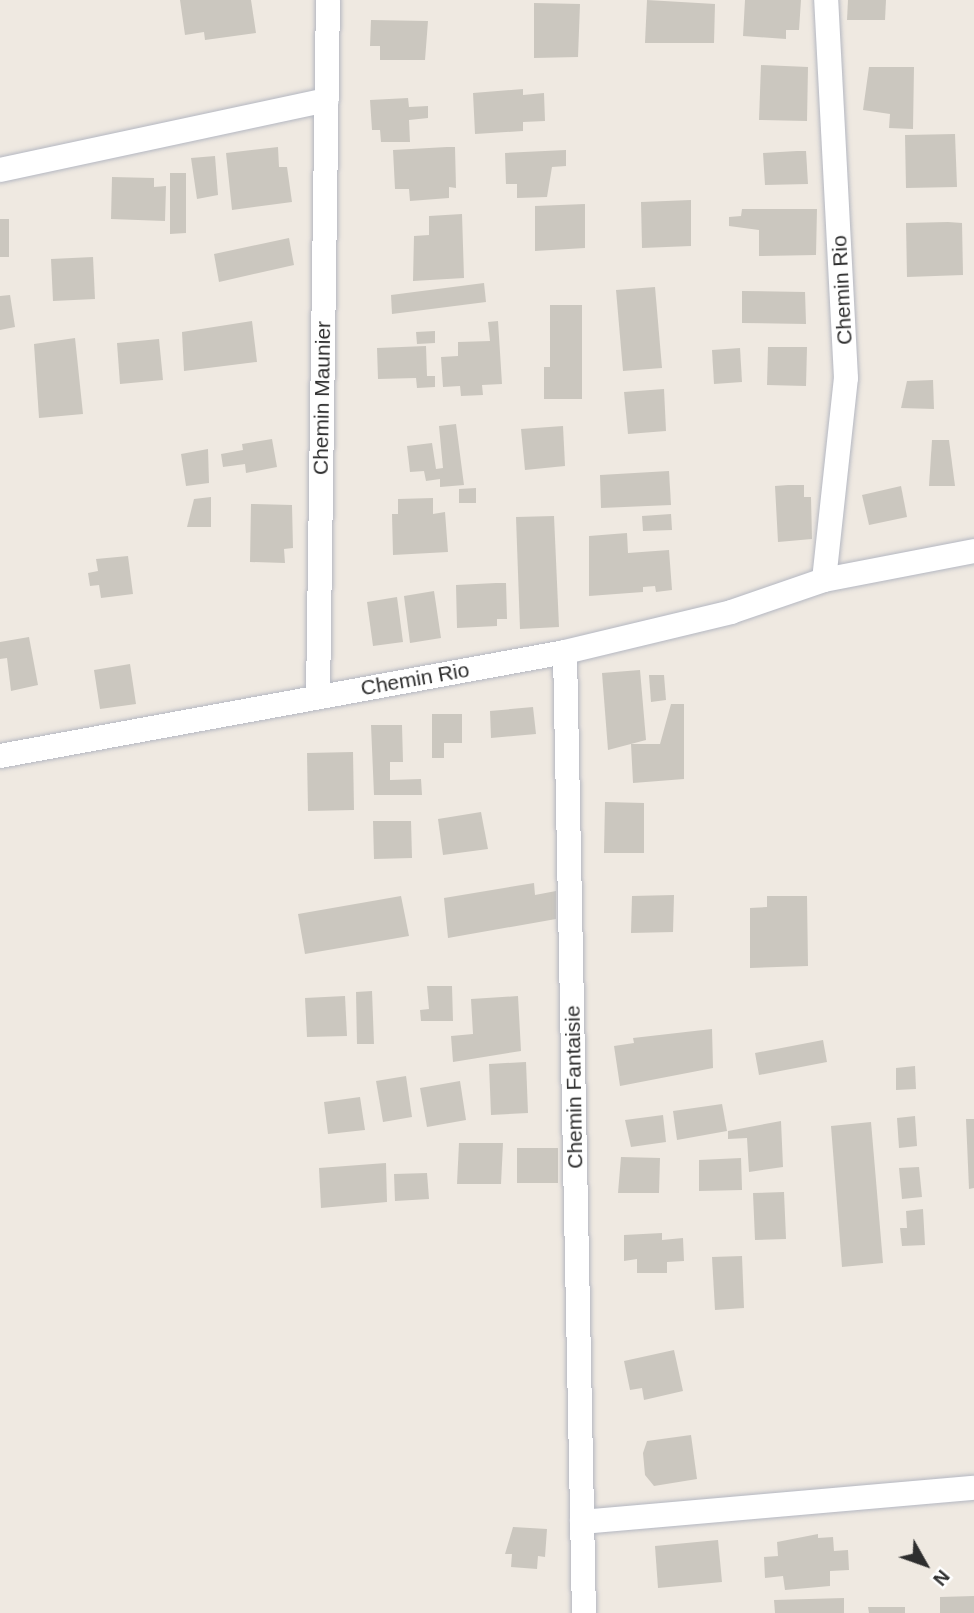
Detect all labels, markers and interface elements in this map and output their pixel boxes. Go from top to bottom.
street label: Chemin Rio [827,235,857,345]
street label: Chemin Maunier [308,321,336,475]
street label: Chemin Rio [359,657,471,701]
street label: Chemin Fantaisie [560,1005,588,1169]
north arrow [890,1529,960,1599]
text: N [929,1566,954,1590]

